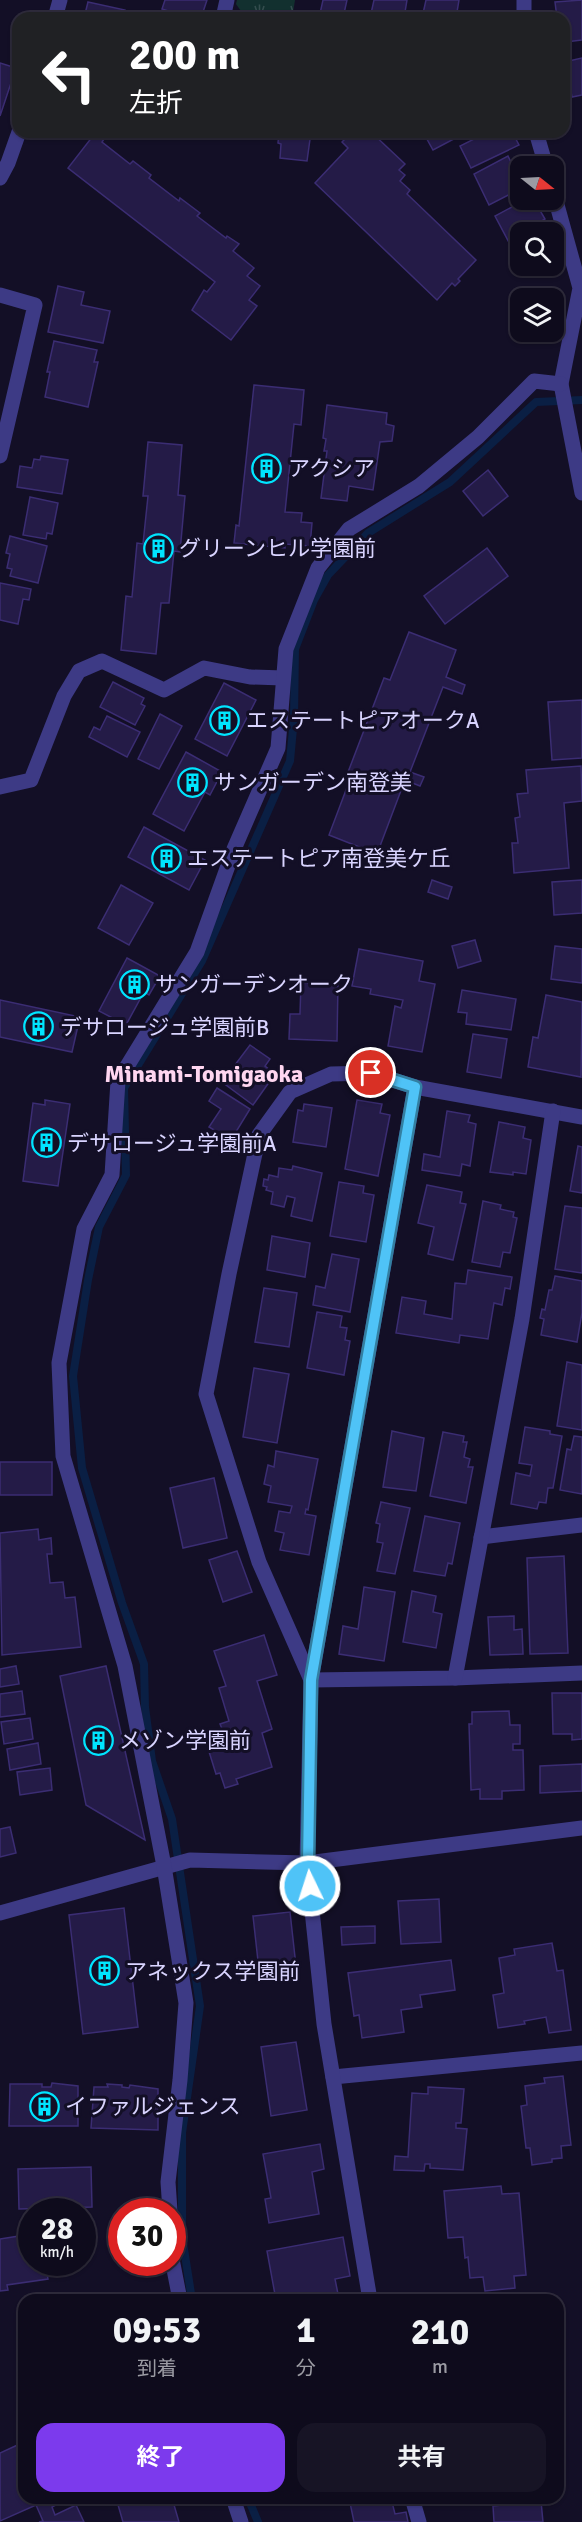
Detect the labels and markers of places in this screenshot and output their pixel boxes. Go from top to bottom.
building icon: アクシア [251,452,283,484]
place label: アクシア [288,455,375,482]
building icon: グリーンヒル学園前 [142,532,174,564]
place label: グリーンヒル学園前 [179,535,376,562]
building icon: エステートピアオークA [209,704,241,736]
place label: エステートピアオークA [246,707,480,734]
building icon: サンガーデン南登美 [177,766,209,798]
place label: サンガーデン南登美 [214,769,412,796]
building icon: エステートピア南登美ケ丘 [150,842,182,874]
place label: エステートピア南登美ケ丘 [187,845,451,872]
building icon: サンガーデンオーク [118,968,150,1000]
place label: サンガーデンオーク [155,971,353,998]
building icon: デサロージュ学園前B [23,1011,55,1043]
place label: デサロージュ学園前B [60,1014,269,1041]
pin [345,1047,396,1098]
building icon: デサロージュ学園前A [30,1127,62,1159]
place label: デサロージュ学園前A [67,1130,277,1157]
building icon: メゾン学園前 [82,1724,114,1756]
place label: メゾン学園前 [119,1727,251,1754]
building icon: アネックス学園前 [88,1955,120,1987]
place label: アネックス学園前 [125,1958,300,1985]
building icon: イファルジェンス [28,2090,60,2122]
place label: イファルジェンス [65,2093,241,2120]

